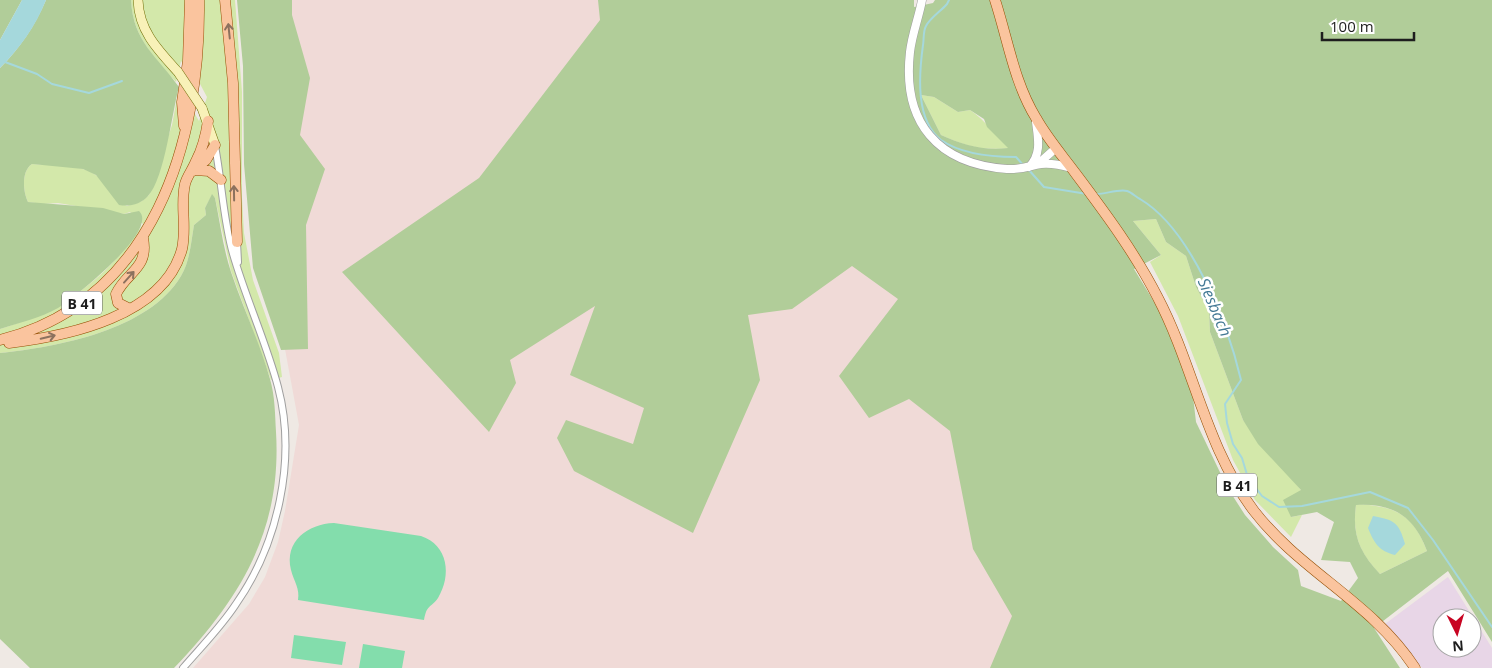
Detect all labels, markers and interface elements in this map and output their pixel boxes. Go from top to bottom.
scale bar [1322,10,1414,42]
text: 100 m [1330,16,1374,36]
one-way arrow [224,23,234,39]
one-way arrow [229,186,239,202]
one-way arrow [123,271,135,284]
water label: Siesbach [1193,274,1237,340]
road number: B 41 [62,292,102,314]
one-way arrow [40,332,56,341]
road number: B 41 [1217,474,1257,496]
north arrow [1432,608,1482,658]
text: N [1452,636,1465,656]

